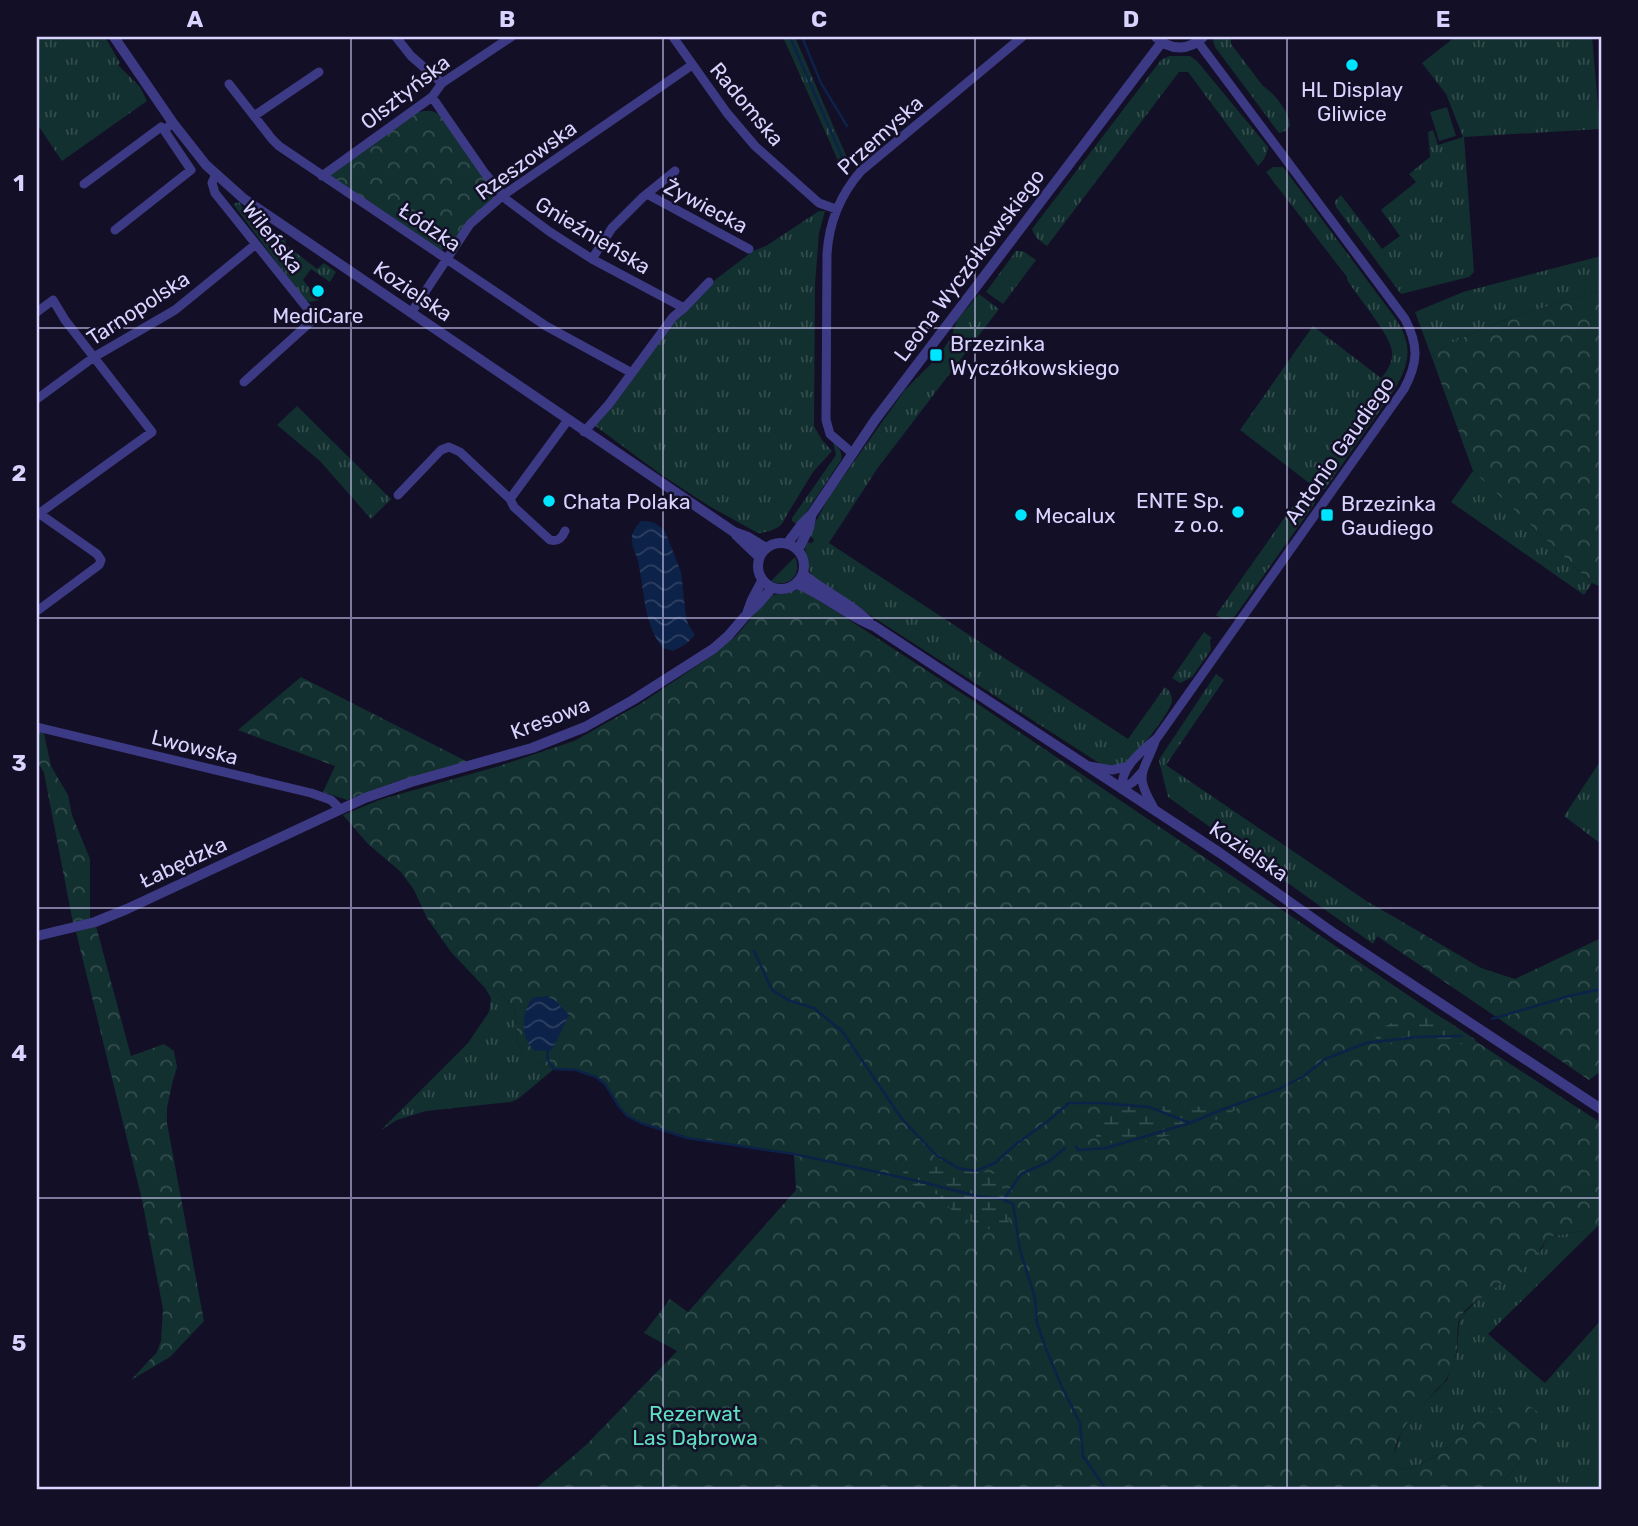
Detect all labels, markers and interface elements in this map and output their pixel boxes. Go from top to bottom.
text: A [187,5,204,33]
text: B [499,5,515,33]
text: C [811,5,827,33]
text: D [1123,5,1139,33]
text: E [1436,5,1450,33]
street label: Olsztyńska [355,49,455,135]
street label: Radomska [705,57,789,151]
marker: HL Display Gliwice [1344,57,1360,73]
place label: HL Display Gliwice [1301,77,1404,126]
street label: Przemyska [832,90,928,180]
street label: Rzeszowska [471,115,581,205]
street label: Leona Wyczółkowskiego [889,164,1049,366]
text: 1 [13,169,25,197]
street label: Żywiecka [660,174,752,238]
street label: Gnieźnieńska [531,191,655,279]
street label: Wileńska [237,196,309,278]
street label: Łódzka [394,197,466,257]
street label: Kozielska [369,256,457,326]
street label: Tarnopolska [82,266,194,350]
marker: MediCare [310,283,326,299]
place label: MediCare [272,303,364,328]
place label: Brzezinka Wyczółkowskiego [950,331,1120,380]
marker: Brzezinka Wyczółkowskiego [928,347,944,363]
street label: Antonio Gaudiego [1279,371,1399,529]
text: 2 [12,459,26,487]
place label: ENTE Sp. z o.o. [1136,488,1224,537]
place label: Chata Polaka [563,489,691,514]
place label: Brzezinka Gaudiego [1341,491,1436,540]
marker: Chata Polaka [541,493,557,509]
place label: Mecalux [1035,503,1116,528]
marker: ENTE Sp. z o.o. [1230,504,1246,520]
marker: Mecalux [1013,507,1029,523]
marker: Brzezinka Gaudiego [1319,507,1335,523]
street label: Kresowa [507,692,593,744]
street label: Lwowska [149,724,241,770]
text: 3 [11,749,27,777]
street label: Kozielska [1205,816,1293,886]
street label: Łabędzka [135,831,231,893]
text: 4 [11,1039,27,1067]
text: 5 [12,1329,27,1357]
park label: Rezerwat Las Dąbrowa [632,1401,758,1450]

